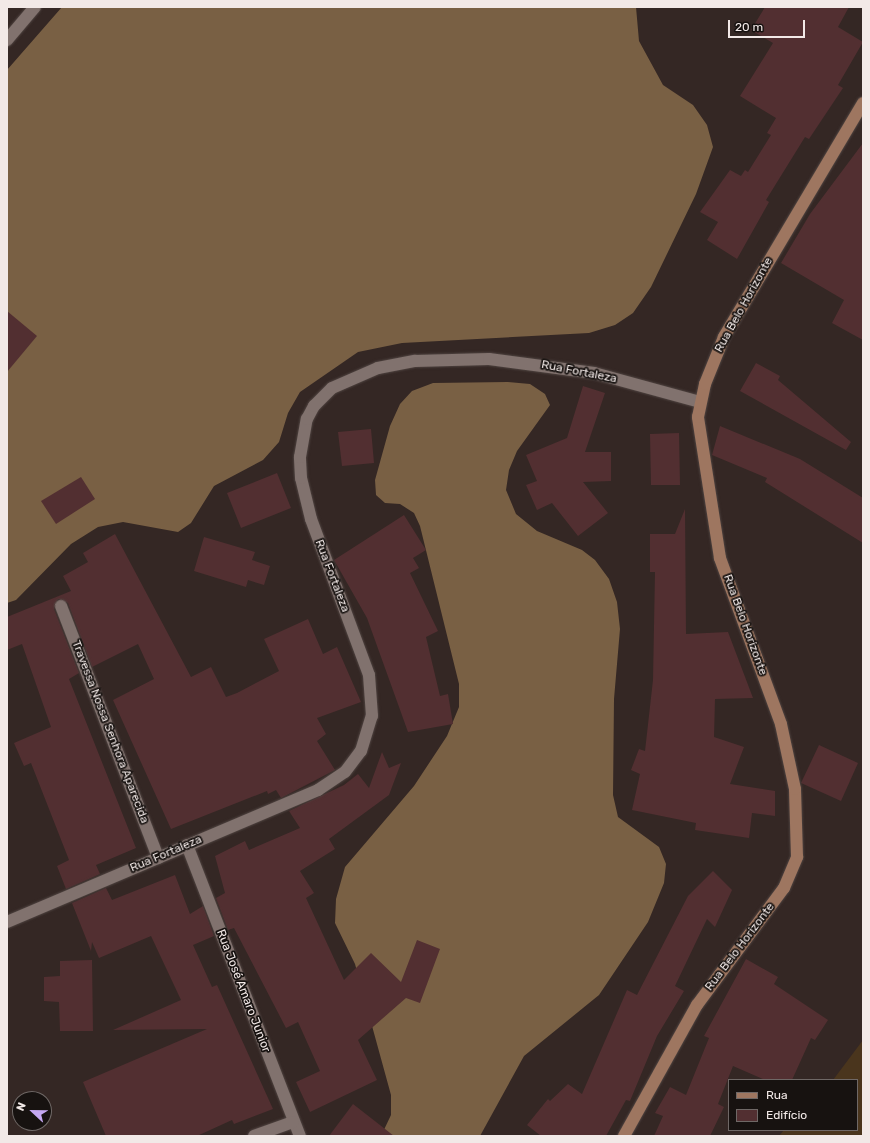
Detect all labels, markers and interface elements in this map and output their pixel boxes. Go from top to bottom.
scale bar [730,12,807,38]
text: 20 m [735,20,763,34]
street label: Rua Belo Horizonte [712,255,776,355]
street label: Rua Fortaleza [540,358,618,386]
street label: Rua Fortaleza [312,538,352,614]
street label: Rua Belo Horizonte [720,572,770,678]
street label: Travessa Nossa Senhora Aparecida [68,638,152,826]
street label: Rua Fortaleza [128,832,204,876]
street label: Rua Belo Horizonte [702,900,778,994]
street label: Rua José Amaro Junior [213,927,273,1055]
legend [728,1079,858,1131]
text: Rua [766,1088,788,1102]
north arrow [12,1091,52,1131]
text: N [14,1101,29,1113]
text: Edifício [766,1108,807,1122]

